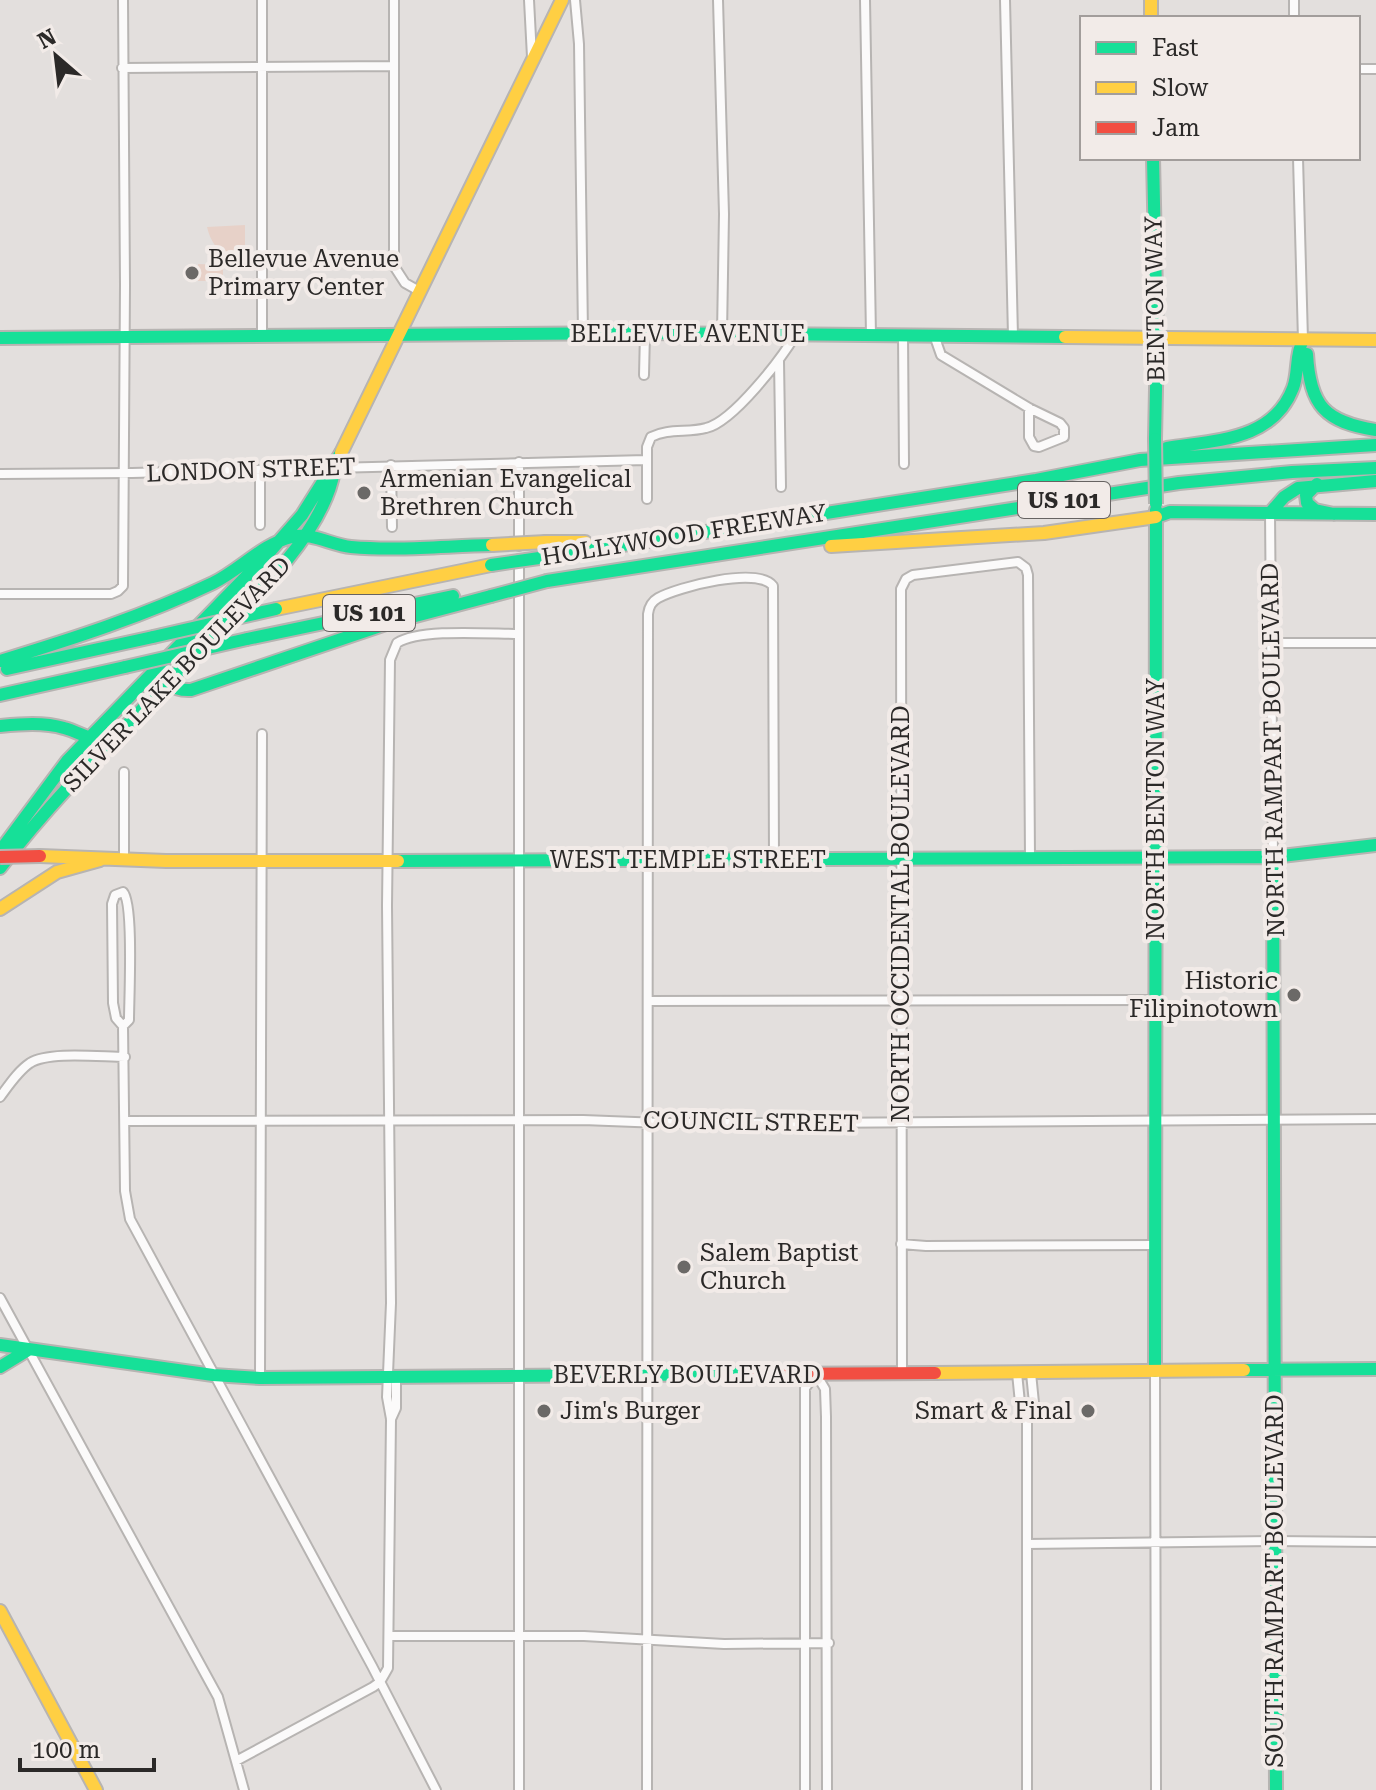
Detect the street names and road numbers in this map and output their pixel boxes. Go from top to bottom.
street label: BENTON WAY [1140,215,1170,382]
street label: BELLEVUE AVENUE [570,320,806,348]
street label: LONDON STREET [146,452,356,488]
road number: US 101 [1018,482,1110,518]
street label: HOLLYWOOD FREEWAY [539,499,829,571]
street label: SILVER LAKE BOULEVARD [57,551,297,797]
street label: NORTH RAMPART BOULEVARD [1256,563,1290,937]
road number: US 101 [323,595,415,631]
street label: NORTH BENTON WAY [1142,677,1170,940]
street label: NORTH OCCIDENTAL BOULEVARD [887,706,915,1122]
street label: WEST TEMPLE STREET [550,846,826,874]
street label: COUNCIL STREET [643,1106,859,1138]
street label: BEVERLY BOULEVARD [553,1361,821,1389]
street label: SOUTH RAMPART BOULEVARD [1261,1394,1289,1768]

